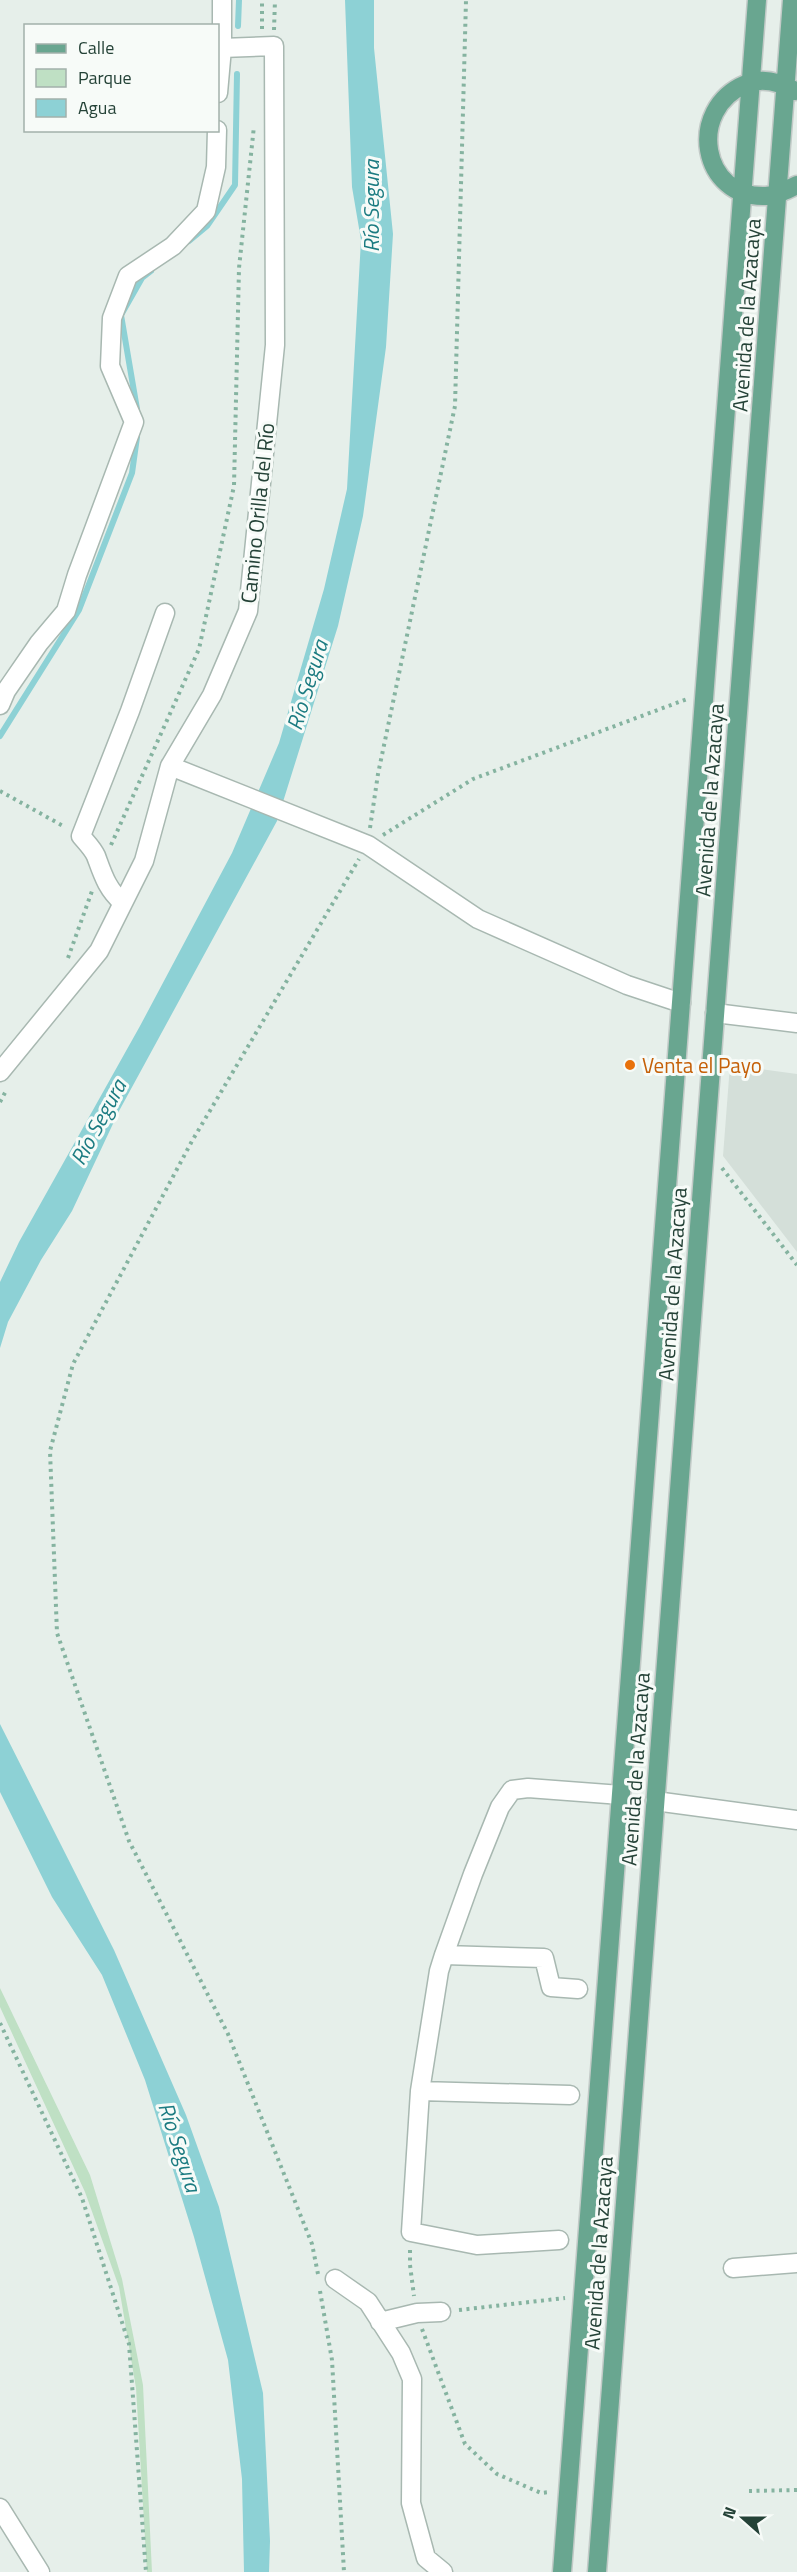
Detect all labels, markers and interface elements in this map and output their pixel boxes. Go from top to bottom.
legend [24,24,219,132]
text: Calle [78,34,114,61]
text: Parque [78,64,132,91]
text: Agua [78,94,116,121]
water label: Río Segura [354,158,388,252]
street label: Avenida de la Azacaya [723,217,769,413]
street label: Camino Orilla del Río [232,421,282,605]
water label: Río Segura [277,634,337,734]
street label: Avenida de la Azacaya [686,702,732,898]
place label: Venta el Payo [642,1049,762,1081]
marker: Venta el Payo [623,1058,637,1072]
water label: Río Segura [61,1071,136,1171]
street label: Avenida de la Azacaya [649,1186,695,1382]
street label: Avenida de la Azacaya [612,1671,658,1867]
water label: Río Segura [150,2098,211,2198]
street label: Avenida de la Azacaya [575,2155,621,2351]
north arrow [713,2488,773,2548]
text: N [716,2503,742,2522]

